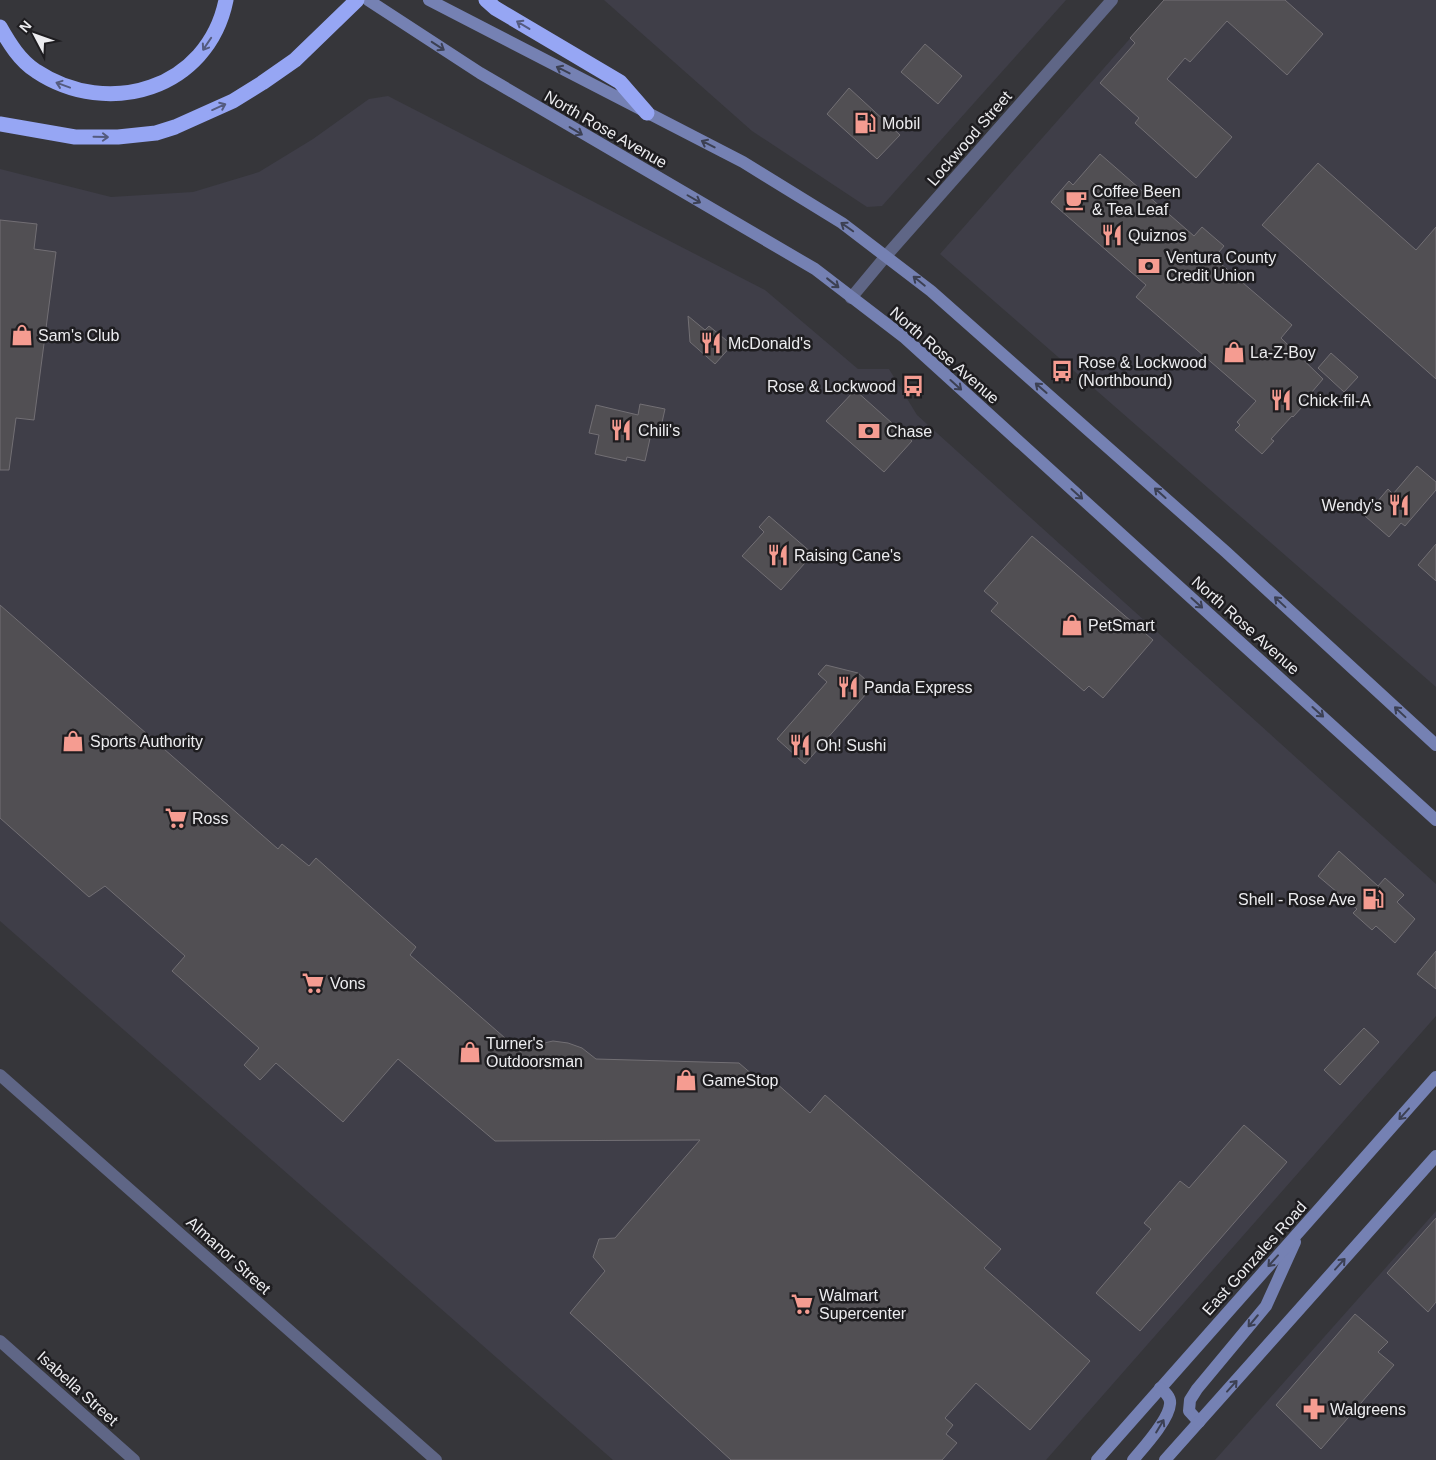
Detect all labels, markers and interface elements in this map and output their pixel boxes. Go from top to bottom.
north arrow [10,10,60,60]
text: N [16,17,35,36]
one-way arrow [516,19,530,30]
one-way arrow [202,37,212,51]
one-way arrow [430,41,444,51]
one-way arrow [556,65,571,74]
one-way arrow [56,80,71,89]
street label: North Rose Avenue [542,87,670,171]
street label: Lockwood Street [924,87,1015,189]
one-way arrow [211,102,226,112]
fuel station icon: Mobil [852,110,878,136]
place label: Mobil [882,115,920,132]
one-way arrow [569,126,583,136]
one-way arrow [92,132,108,142]
one-way arrow [700,139,715,149]
place label: Coffee Been & Tea Leaf [1092,183,1181,218]
cafe icon: Coffee Been & Tea Leaf [1063,187,1089,213]
one-way arrow [687,195,701,205]
one-way arrow [840,222,854,232]
restaurant icon: Quiznos [1099,222,1125,248]
place label: Quiznos [1128,227,1187,244]
place label: Ventura County Credit Union [1166,249,1276,284]
bank icon: Ventura County Credit Union [1136,253,1162,279]
one-way arrow [913,276,926,287]
one-way arrow [826,278,839,289]
street label: North Rose Avenue [887,304,1003,407]
shop icon: Sam's Club [9,322,35,348]
place label: Sam's Club [38,327,119,344]
restaurant icon: McDonald's [698,330,724,356]
place label: McDonald's [728,335,811,352]
shop icon: La-Z-Boy [1221,339,1247,365]
place label: La-Z-Boy [1250,344,1316,361]
place label: Rose & Lockwood (Northbound) [1078,354,1207,389]
bus stop icon: Rose & Lockwood (Northbound) [1049,358,1075,384]
bus stop icon: Rose & Lockwood [900,373,926,399]
place label: Rose & Lockwood [767,378,896,395]
one-way arrow [950,379,963,391]
one-way arrow [1035,382,1048,394]
restaurant icon: Chick-fil-A [1268,387,1294,413]
place label: Chick-fil-A [1298,392,1371,409]
restaurant icon: Chili's [608,417,634,443]
bank icon: Chase [856,418,882,444]
place label: Chili's [638,422,680,439]
place label: Chase [886,423,932,440]
one-way arrow [1153,487,1166,499]
one-way arrow [1070,488,1083,500]
restaurant icon: Wendy's [1386,492,1412,518]
place label: Wendy's [1321,497,1382,514]
restaurant icon: Raising Cane's [765,542,791,568]
place label: Raising Cane's [794,547,901,564]
street label: North Rose Avenue [1189,573,1303,678]
one-way arrow [1274,596,1287,608]
one-way arrow [1191,597,1204,609]
shop icon: PetSmart [1059,612,1085,638]
place label: PetSmart [1088,617,1155,634]
restaurant icon: Panda Express [835,674,861,700]
place label: Panda Express [864,679,973,696]
one-way arrow [1311,706,1324,718]
one-way arrow [1393,706,1406,718]
shop icon: Sports Authority [60,728,86,754]
restaurant icon: Oh! Sushi [787,732,813,758]
place label: Sports Authority [90,733,203,750]
place label: Oh! Sushi [816,737,886,754]
supermarket icon: Ross [163,805,189,831]
place label: Ross [192,810,228,827]
fuel station icon: Shell - Rose Ave [1360,886,1386,912]
place label: Shell - Rose Ave [1238,891,1356,908]
supermarket icon: Vons [300,970,326,996]
place label: Vons [330,975,366,992]
place label: Turner's Outdoorsman [486,1035,583,1070]
shop icon: Turner's Outdoorsman [457,1039,483,1065]
shop icon: GameStop [673,1067,699,1093]
place label: GameStop [702,1072,779,1089]
one-way arrow [1398,1107,1409,1120]
street label: East Gonzales Road [1199,1198,1310,1319]
street label: Almanor Street [183,1213,274,1298]
one-way arrow [1267,1255,1278,1268]
one-way arrow [1334,1258,1345,1271]
place label: Walmart Supercenter [819,1287,907,1322]
supermarket icon: Walmart Supercenter [789,1291,815,1317]
one-way arrow [1247,1315,1259,1328]
street label: Isabella Street [34,1348,122,1429]
one-way arrow [1226,1379,1238,1392]
pharmacy icon: Walgreens [1301,1396,1327,1422]
place label: Walgreens [1330,1401,1406,1418]
one-way arrow [1155,1419,1165,1433]

